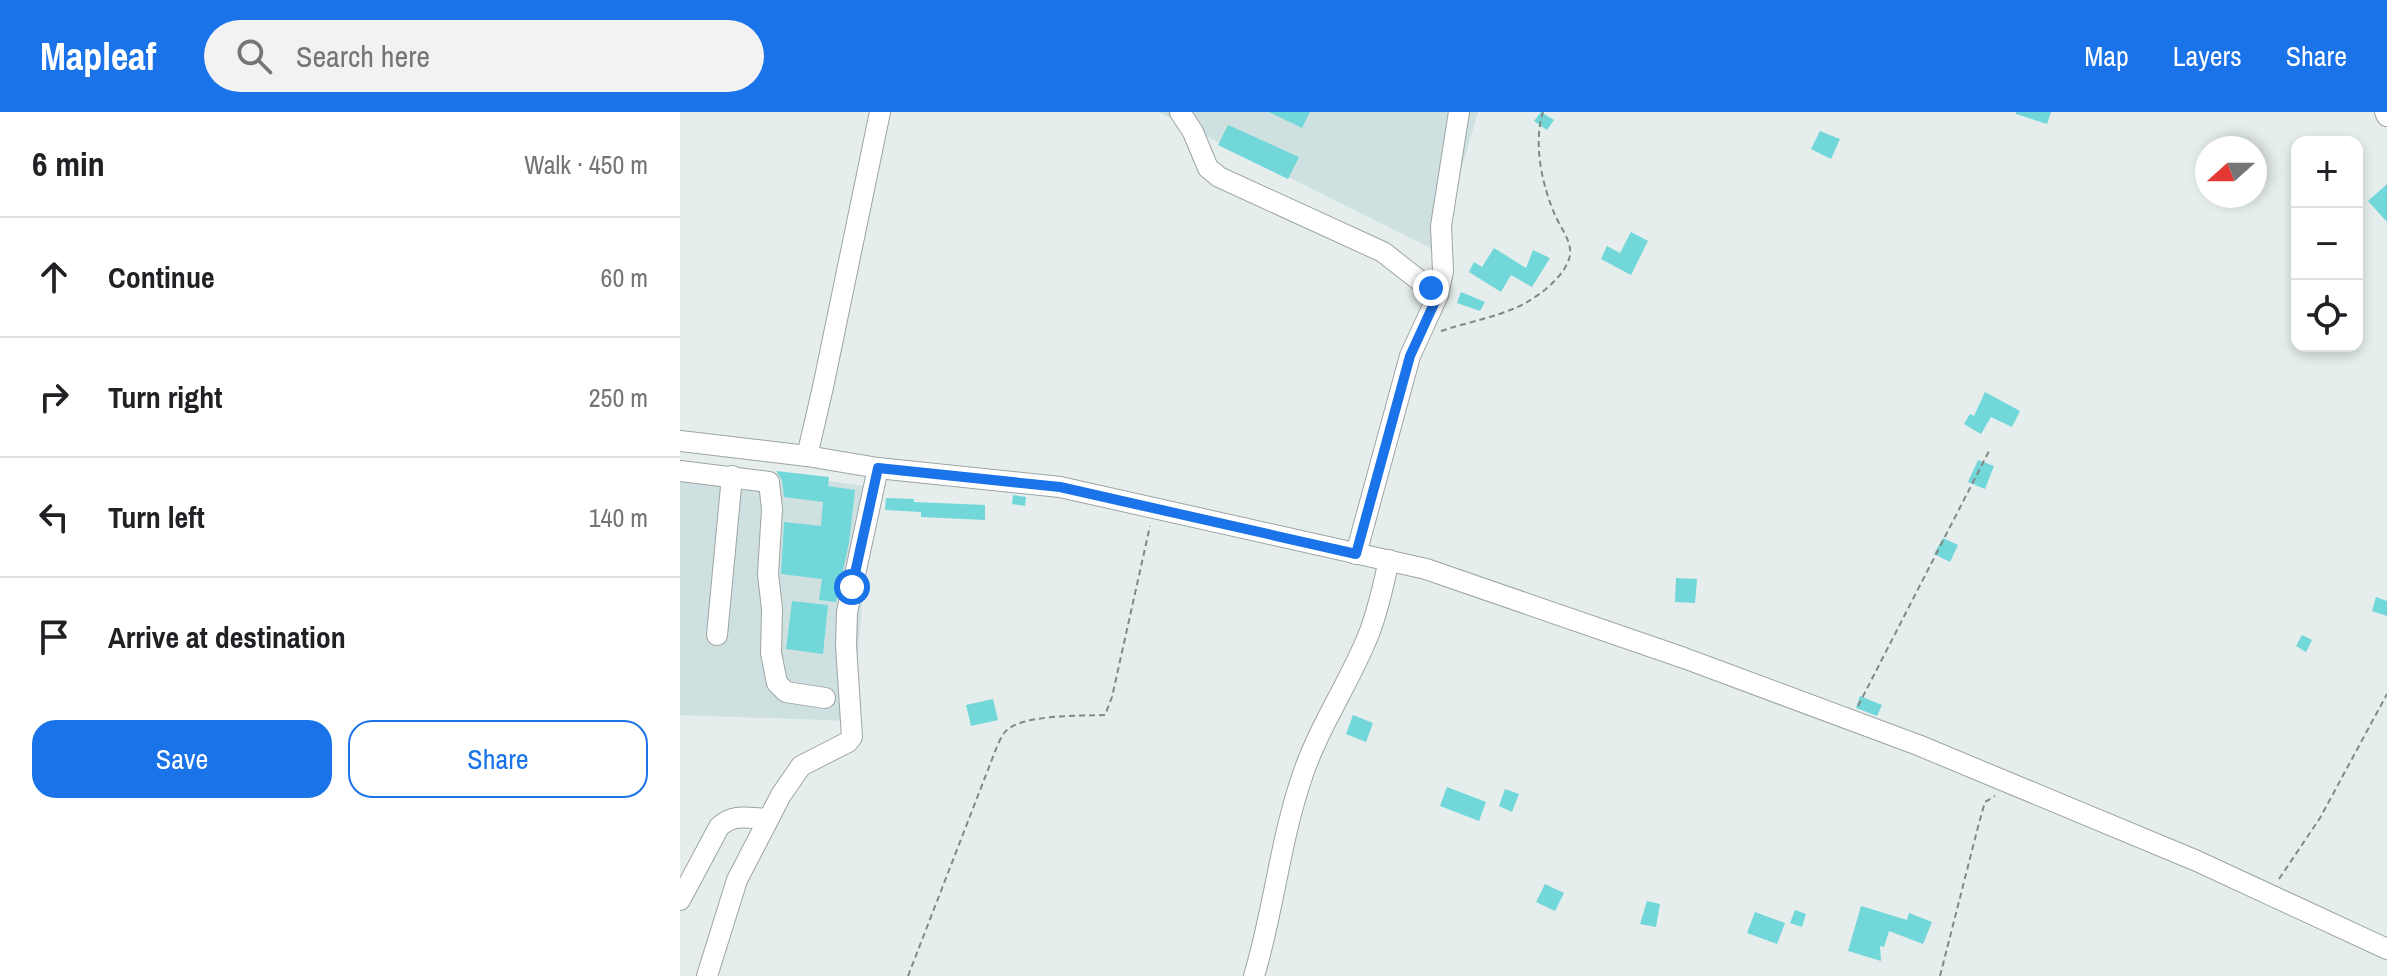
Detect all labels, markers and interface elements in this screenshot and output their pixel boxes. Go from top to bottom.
search box [204,20,764,92]
text: Mapleaf [40,31,156,82]
icon: search [232,34,276,78]
text: Search here [296,36,430,76]
text: Map [2084,37,2129,75]
text: Layers [2173,37,2242,75]
text: Share [2286,37,2347,75]
north arrow [2195,136,2267,208]
map controls [2291,136,2363,352]
button: + [2291,136,2363,208]
text: 6 min [32,141,105,187]
text: Walk · 450 m [524,147,648,182]
button: − [2291,208,2363,280]
icon: ahead [32,255,76,299]
text: Continue [108,257,215,297]
text: 60 m [601,260,648,295]
route end [1413,270,1449,306]
button: locate [2291,280,2363,352]
icon: right [32,375,76,419]
text: Turn right [108,377,222,417]
text: 250 m [589,380,648,415]
icon: left [32,495,76,539]
text: Turn left [108,497,205,537]
text: 140 m [589,500,648,535]
route start [834,569,870,605]
icon: arrive [32,615,76,659]
text: Arrive at destination [108,617,346,657]
button: Save [32,720,332,798]
button: Share [348,720,648,798]

